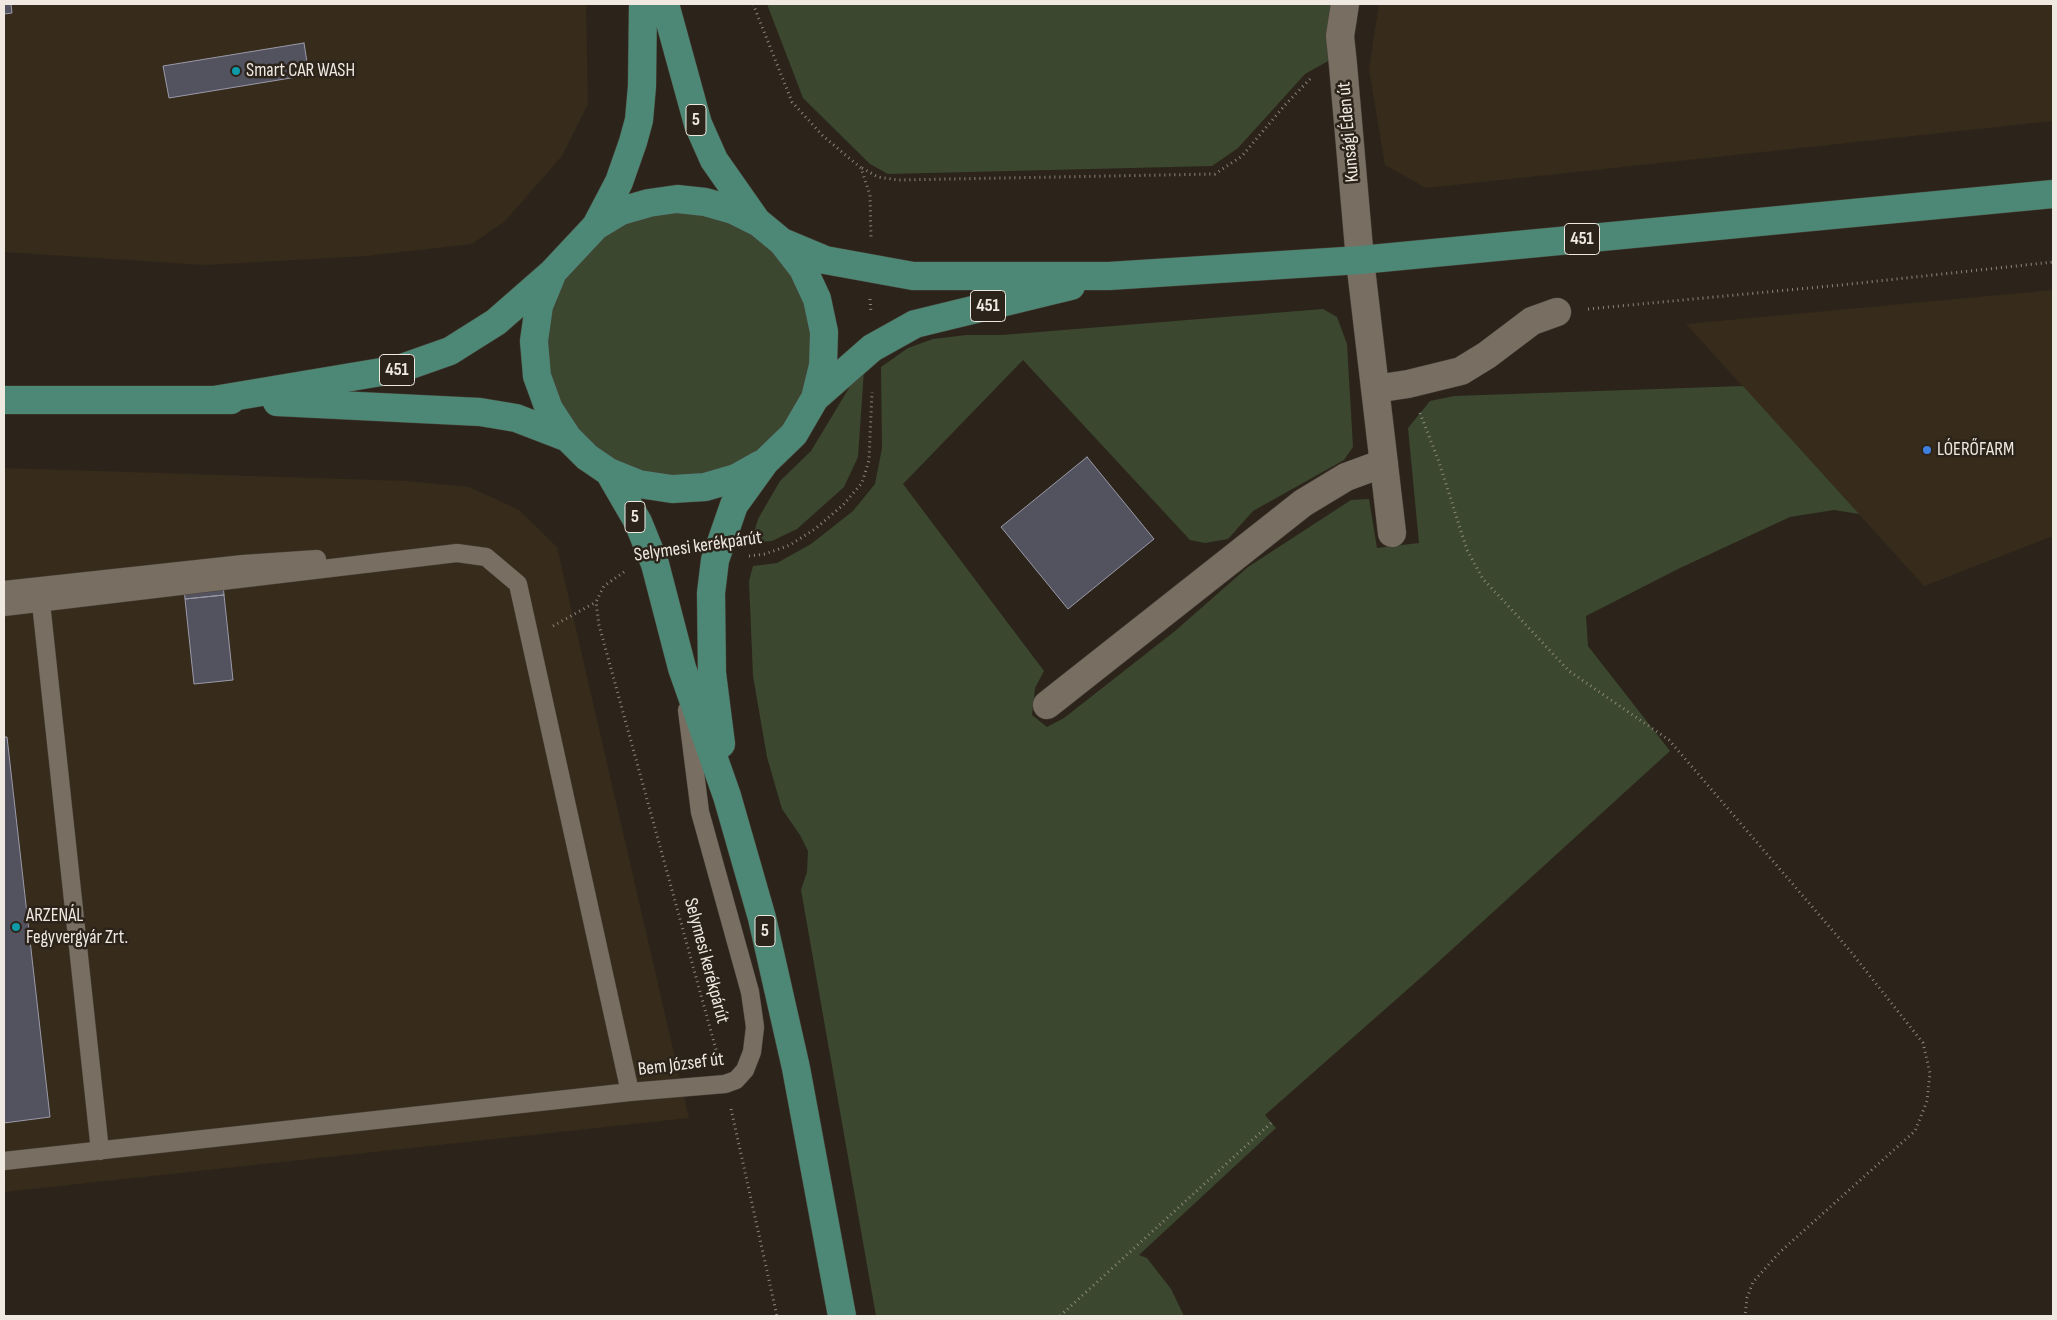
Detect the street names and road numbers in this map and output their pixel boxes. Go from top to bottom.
street label: Kunsági Éden út [1333,81,1365,183]
road number: 5 [686,104,706,136]
road number: 451 [1564,223,1600,254]
road number: 451 [970,290,1006,322]
road number: 451 [380,354,414,386]
road number: 5 [625,502,645,532]
street label: Selymesi kerékpárút [633,527,763,567]
street label: Selymesi kerékpárút [678,896,734,1026]
road number: 5 [755,916,775,946]
street label: Bem József út [637,1048,725,1082]

